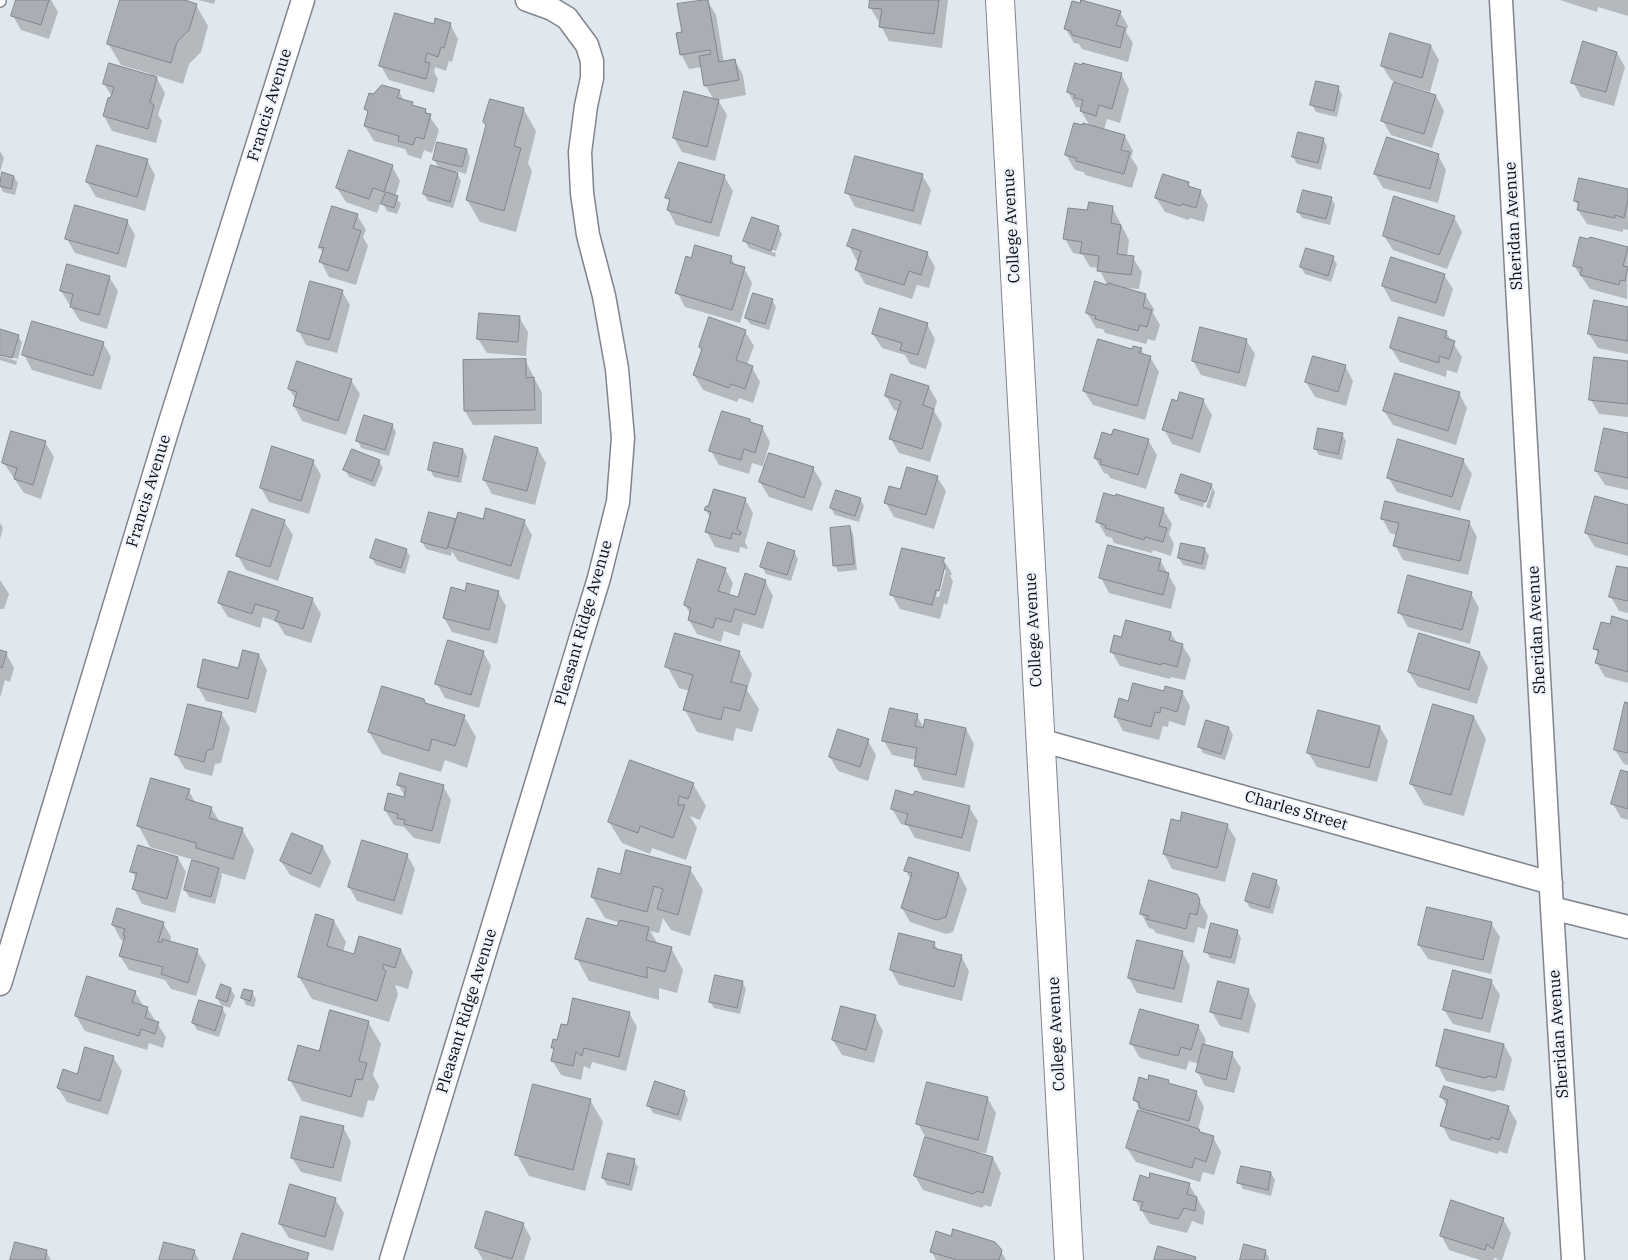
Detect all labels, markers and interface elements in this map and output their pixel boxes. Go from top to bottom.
street label: Francis Avenue [244,46,296,164]
street label: Sheridan Avenue [1501,161,1527,291]
street label: College Avenue [999,168,1025,284]
street label: Francis Avenue [123,432,175,550]
street label: Pleasant Ridge Avenue [551,538,617,708]
street label: Sheridan Avenue [1524,565,1550,695]
street label: College Avenue [1021,572,1047,688]
street label: Charles Street [1242,787,1350,835]
street label: Pleasant Ridge Avenue [433,926,501,1096]
street label: Sheridan Avenue [1545,969,1573,1099]
street label: College Avenue [1044,976,1070,1092]

